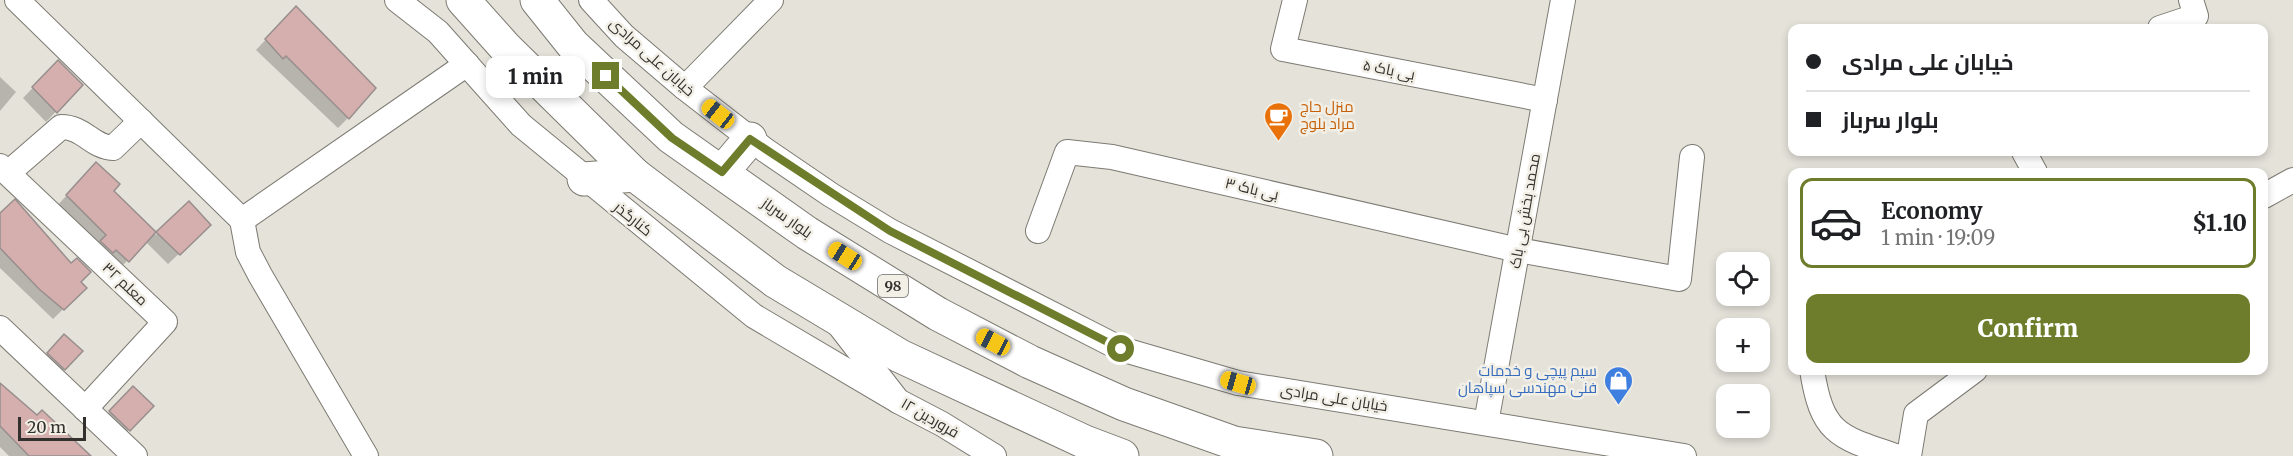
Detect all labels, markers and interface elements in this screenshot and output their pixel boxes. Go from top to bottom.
street label: خیابان علی مرادی [605,13,699,101]
text: خیابان علی مرادی [1842,48,2014,76]
callout: 1 min [486,55,585,97]
street label: بی باک ۵ [1361,55,1417,85]
route end [592,62,619,89]
text: 1 min [508,64,563,89]
car [698,96,738,132]
place label: منزل حاج مراد بلوچ [1300,97,1355,135]
cafe icon: منزل حاج مراد بلوچ [1263,100,1295,142]
text: بلوار سرباز [1842,106,1939,134]
street label: محمد بخش بی باک [1505,152,1545,270]
street label: بی باک ۳ [1223,173,1281,205]
street label: بلوار سرباز [757,193,816,242]
icon: car [1809,196,1863,250]
street label: کنارگذر [609,197,656,240]
text: Economy [1881,197,1982,225]
text: $1.10 [2192,209,2247,237]
text: 1 min · 19:09 [1881,225,1995,250]
car [825,239,865,273]
map controls [1716,252,1770,438]
button: locate [1716,252,1770,306]
street label: معلم ۳۲ [98,258,152,310]
road number: 98 [878,275,908,297]
button: Confirm [1806,294,2250,363]
button: + [1716,318,1770,372]
car [973,326,1013,358]
route start [1107,335,1134,362]
place label: سیم پیچی و خدمات فنی مهندسی سپاهان [1458,361,1597,398]
shop icon: سیم پیچی و خدمات فنی مهندسی سپاهان [1602,364,1634,406]
car [1218,369,1258,397]
street label: خیابان علی مرادی [1279,380,1389,416]
button: − [1716,384,1770,438]
street label: ۱۲ فروردین [897,393,963,443]
scale bar [18,414,86,442]
text: 20 m [27,417,66,437]

